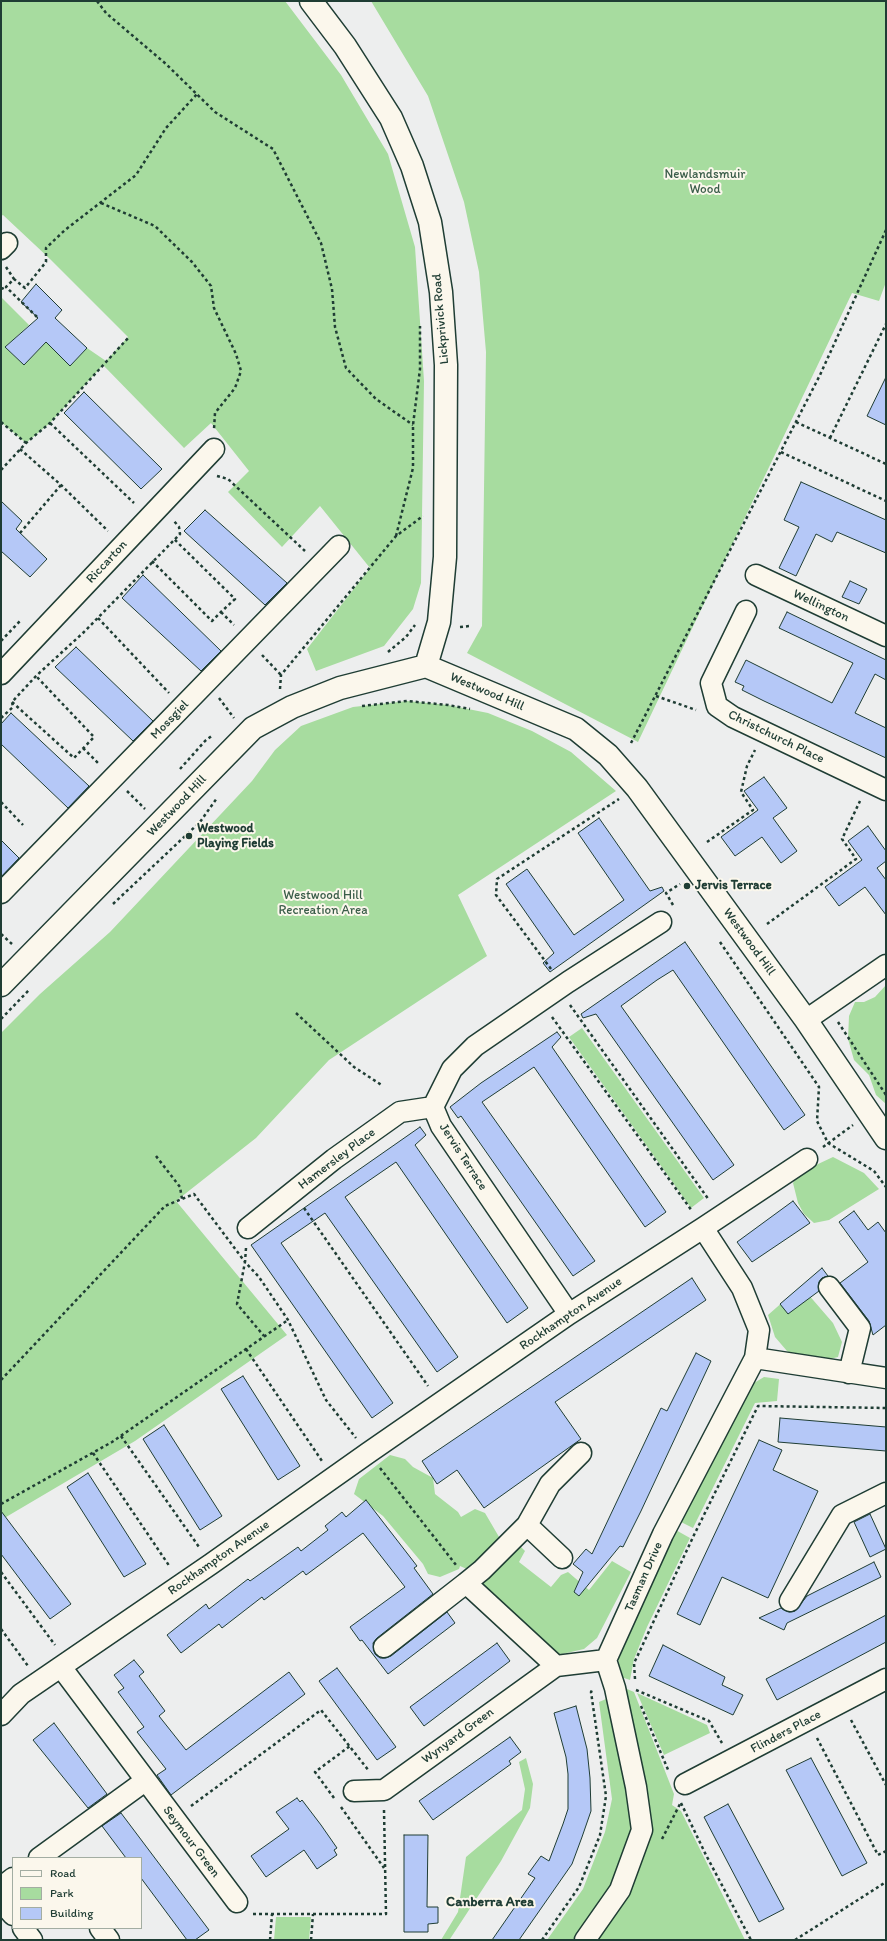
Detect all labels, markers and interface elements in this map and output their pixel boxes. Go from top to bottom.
park label: Newlandsmuir Wood [665,167,745,198]
street label: Lickprivick Road [429,273,453,365]
street label: Riccarton [83,537,131,587]
street label: Wellington [790,586,852,626]
street label: Westwood Hill [447,669,527,715]
street label: Mossgiel [148,697,192,743]
street label: Christchurch Place [725,707,827,767]
street label: Westwood Hill [144,772,210,840]
place label: Westwood Playing Fields [197,821,274,852]
marker: Westwood Playing Fields [184,831,194,841]
place label: Jervis Terrace [695,878,772,894]
marker: Jervis Terrace [682,881,692,891]
park label: Westwood Hill Recreation Area [278,888,368,919]
street label: Westwood Hill [719,905,779,979]
street label: Jervis Terrace [436,1121,490,1193]
street label: Hamersley Place [295,1125,379,1193]
street label: Rockhampton Avenue [517,1274,625,1354]
street label: Rockhampton Avenue [165,1517,273,1599]
street label: Tasman Drive [622,1540,666,1614]
street label: Wynyard Green [419,1705,497,1767]
street label: Flinders Place [748,1707,824,1757]
street label: Seymour Green [159,1803,223,1881]
legend [12,1857,142,1929]
text: Road [50,1866,76,1880]
text: Park [50,1886,74,1900]
district label: Canberra Area [446,1894,534,1910]
text: Building [50,1906,93,1920]

